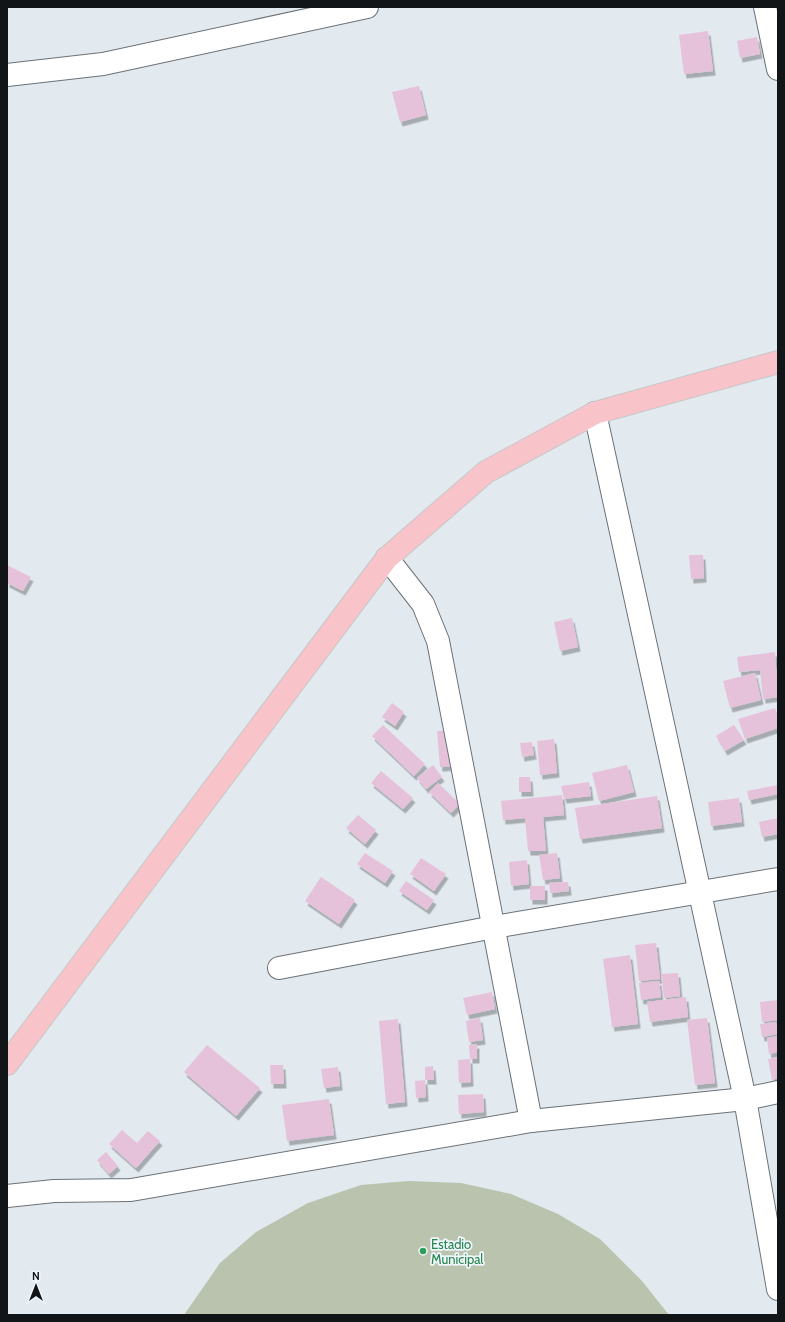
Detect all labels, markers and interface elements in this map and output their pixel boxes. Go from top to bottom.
place label: Estadio Municipal [431,1236,483,1267]
marker: Estadio Municipal [418,1246,428,1256]
north arrow [16,1266,56,1306]
text: N [32,1269,40,1283]

